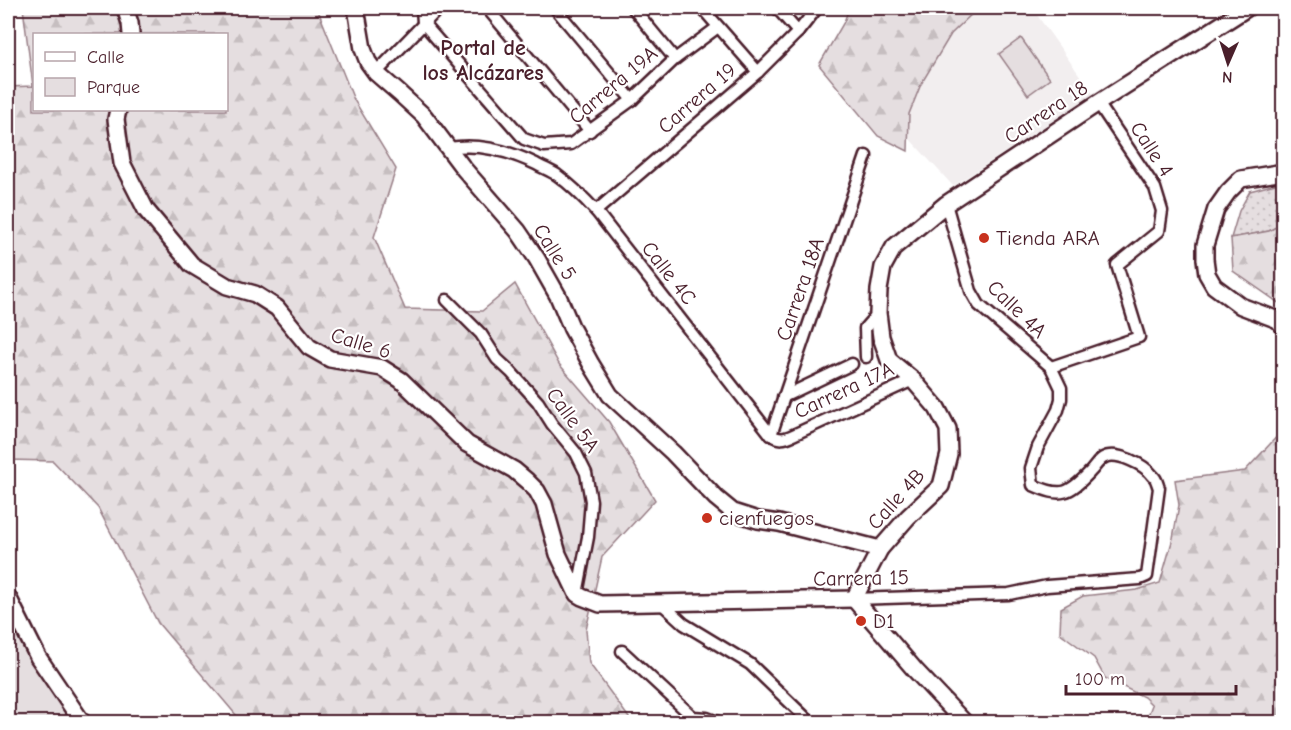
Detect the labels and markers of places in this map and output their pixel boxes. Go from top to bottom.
place label: Tienda ARA [996,226,1100,250]
marker: Tienda ARA [977,231,991,245]
place label: cienfuegos [719,506,814,530]
marker: cienfuegos [700,511,714,525]
place label: D1 [873,609,895,633]
marker: D1 [854,614,868,628]

